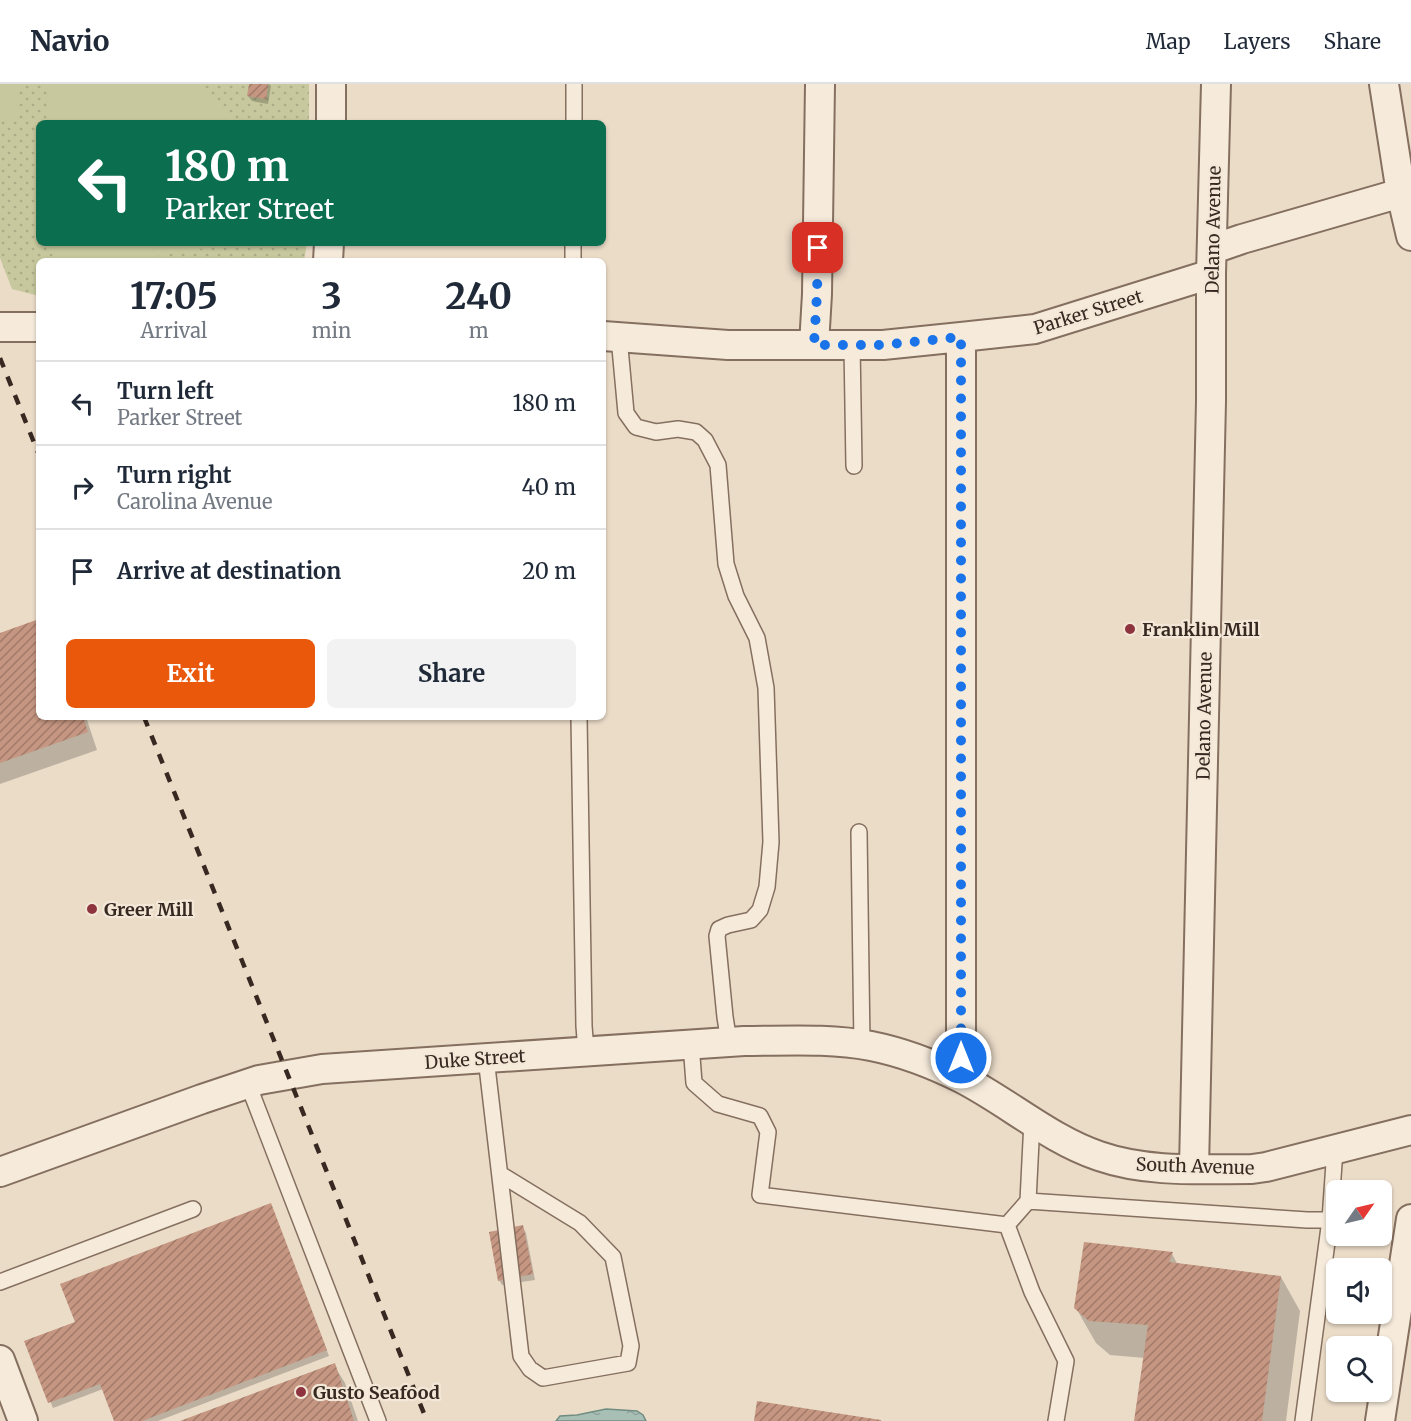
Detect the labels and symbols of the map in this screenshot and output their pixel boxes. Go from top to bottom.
street label: Delano Avenue [1200,166,1226,294]
pin [792,222,843,273]
street label: Parker Street [1031,285,1145,339]
place label: Franklin Mill [1142,618,1260,641]
marker: Franklin Mill [1123,622,1137,636]
street label: Delano Avenue [1191,652,1217,780]
place label: Greer Mill [104,898,193,921]
marker: Greer Mill [85,902,99,916]
position arrow [929,1026,993,1090]
street label: Duke Street [424,1044,526,1074]
street label: South Avenue [1135,1152,1255,1180]
north arrow [1326,1180,1392,1246]
place label: Gusto Seafood [313,1381,440,1404]
marker: Gusto Seafood [294,1385,308,1399]

